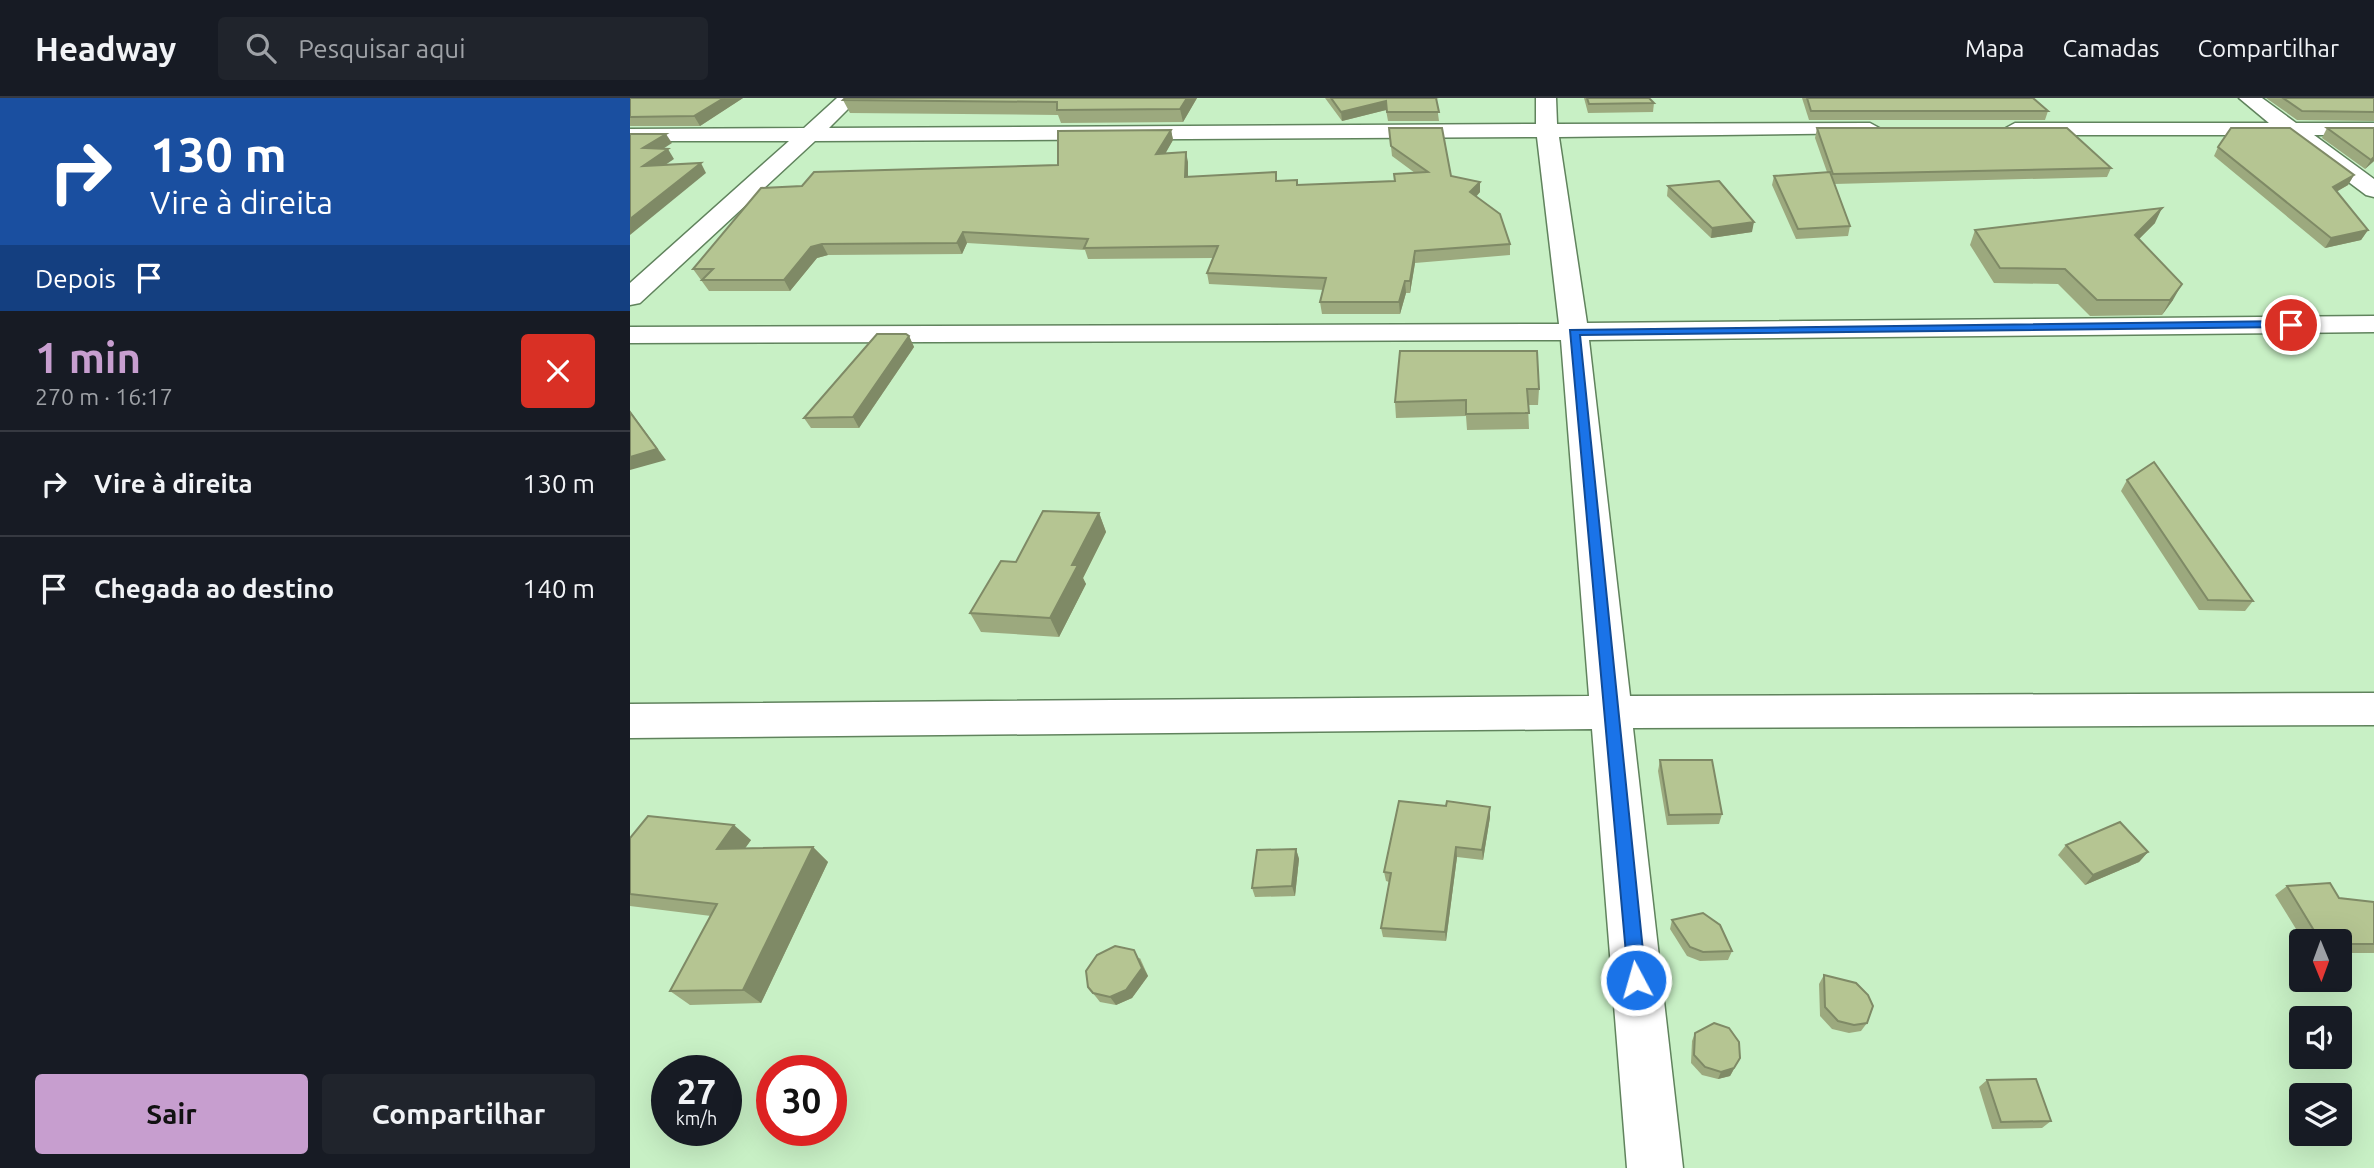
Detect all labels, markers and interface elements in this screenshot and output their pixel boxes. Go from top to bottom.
search box [218,17,708,80]
icon: search [242,29,280,67]
text: Headway [35,30,176,67]
text: Pesquisar aqui [298,34,466,63]
text: Mapa [1965,35,2024,62]
text: Camadas [2062,35,2159,62]
text: Compartilhar [2197,35,2339,62]
icon: right [35,126,126,217]
text: 130 m [150,126,287,181]
text: Vire à direita [150,184,333,220]
icon: arrive [130,259,168,297]
text: Depois [35,264,116,293]
pin [2261,295,2321,355]
icon: arrive [2272,306,2310,344]
text: 1 min [35,334,141,381]
button: close [521,334,595,408]
text: 270 m · 16:17 [35,384,173,409]
icon: right [35,465,73,503]
text: Vire à direita [94,469,253,498]
text: 130 m [523,469,595,498]
icon: arrive [35,570,73,608]
text: Chegada ao destino [94,574,334,603]
text: 140 m [523,574,595,603]
north arrow [2289,929,2352,992]
map controls [2289,929,2352,1146]
position arrow [1599,943,1673,1017]
button: sound [2289,1006,2352,1069]
speed limit sign: 30 [756,1055,847,1146]
text: 27 [677,1071,716,1111]
button: Sair [35,1074,308,1154]
button: Compartilhar [322,1074,595,1154]
button: layers [2289,1083,2352,1146]
text: km/h [676,1108,717,1128]

